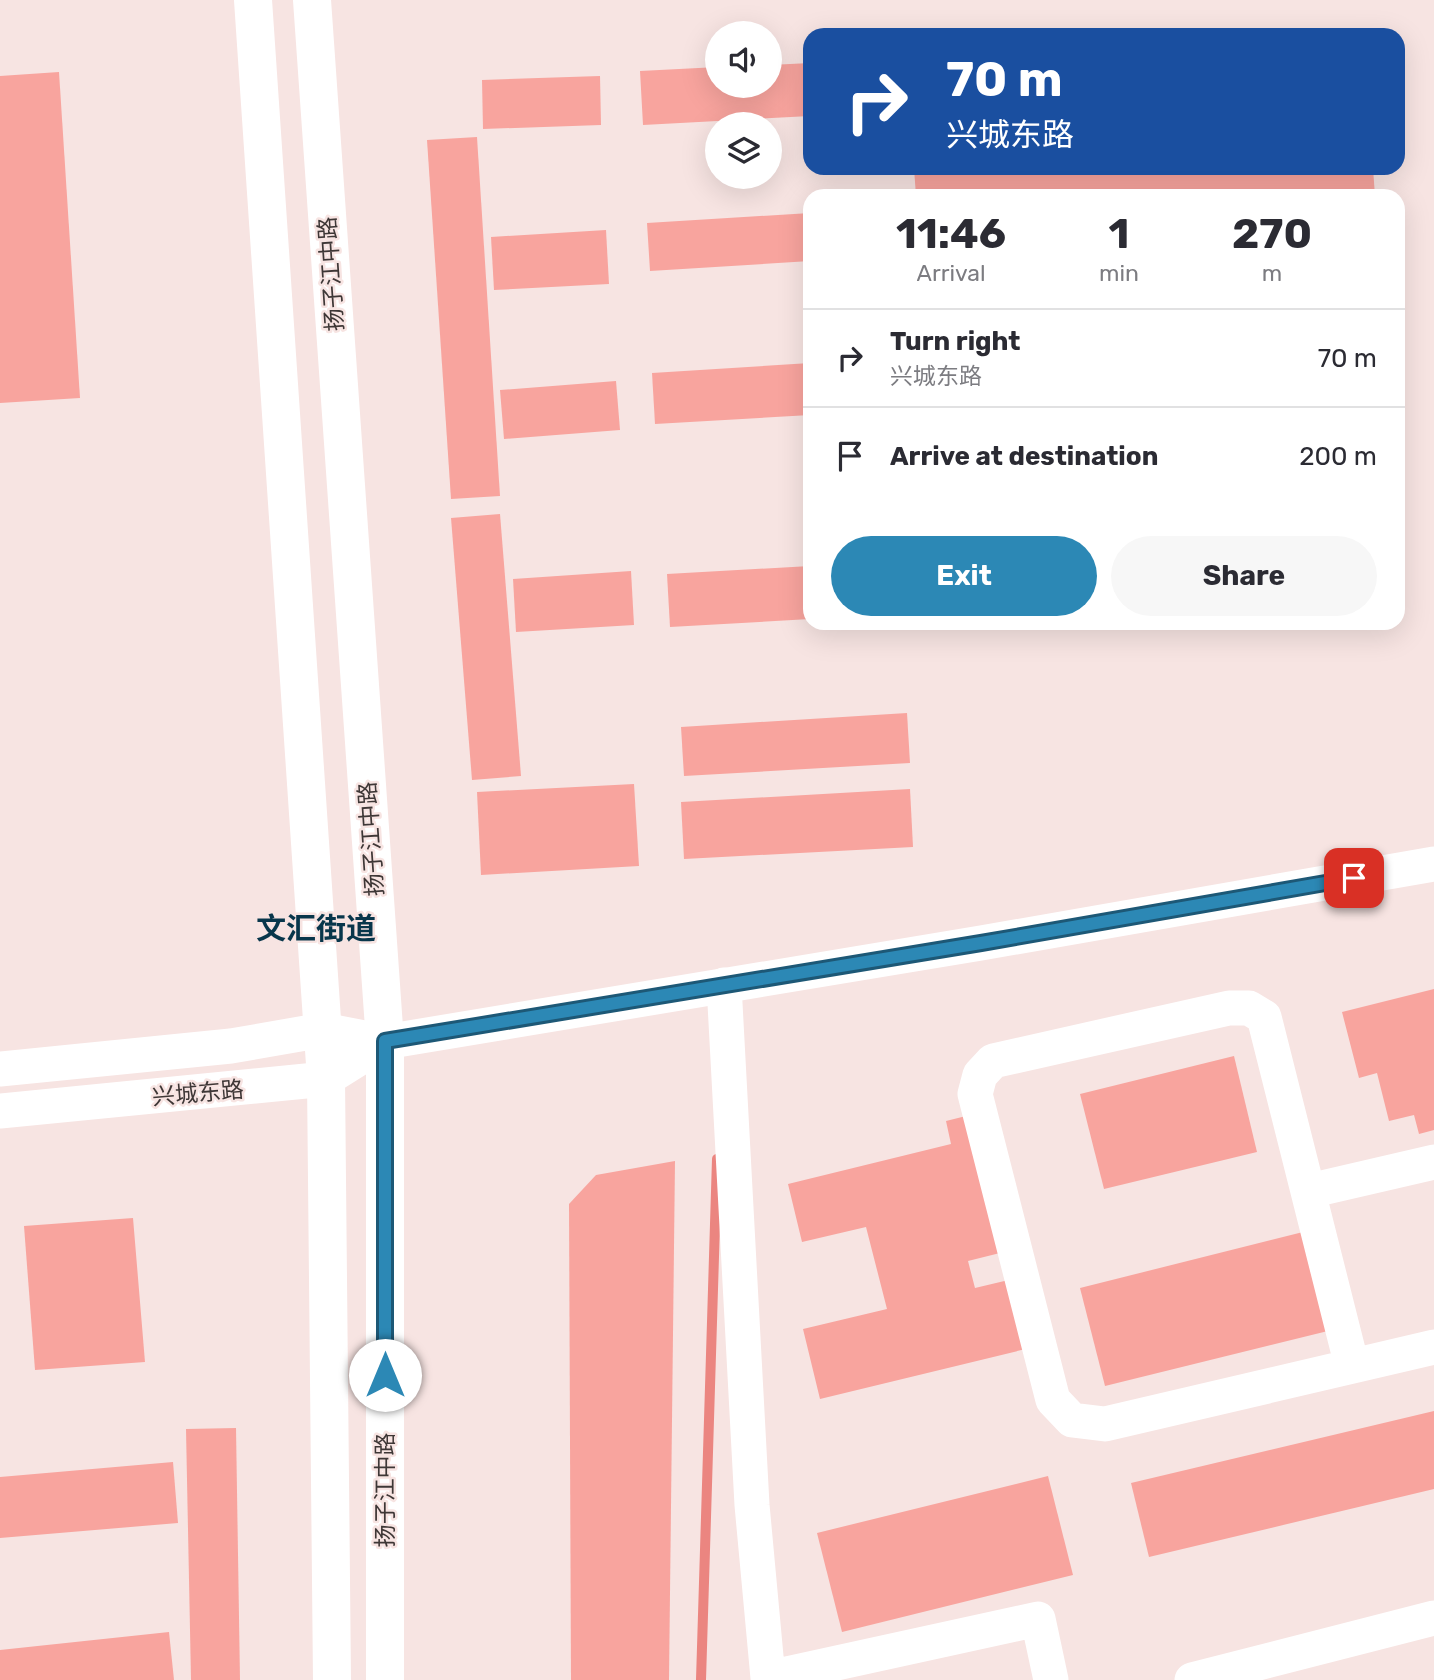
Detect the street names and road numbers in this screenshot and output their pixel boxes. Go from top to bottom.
street label: 扬子江中路 [313,216,349,332]
street label: 扬子江中路 [353,781,389,897]
street label: 兴城东路 [151,1075,245,1111]
street label: 扬子江中路 [371,1433,399,1548]

